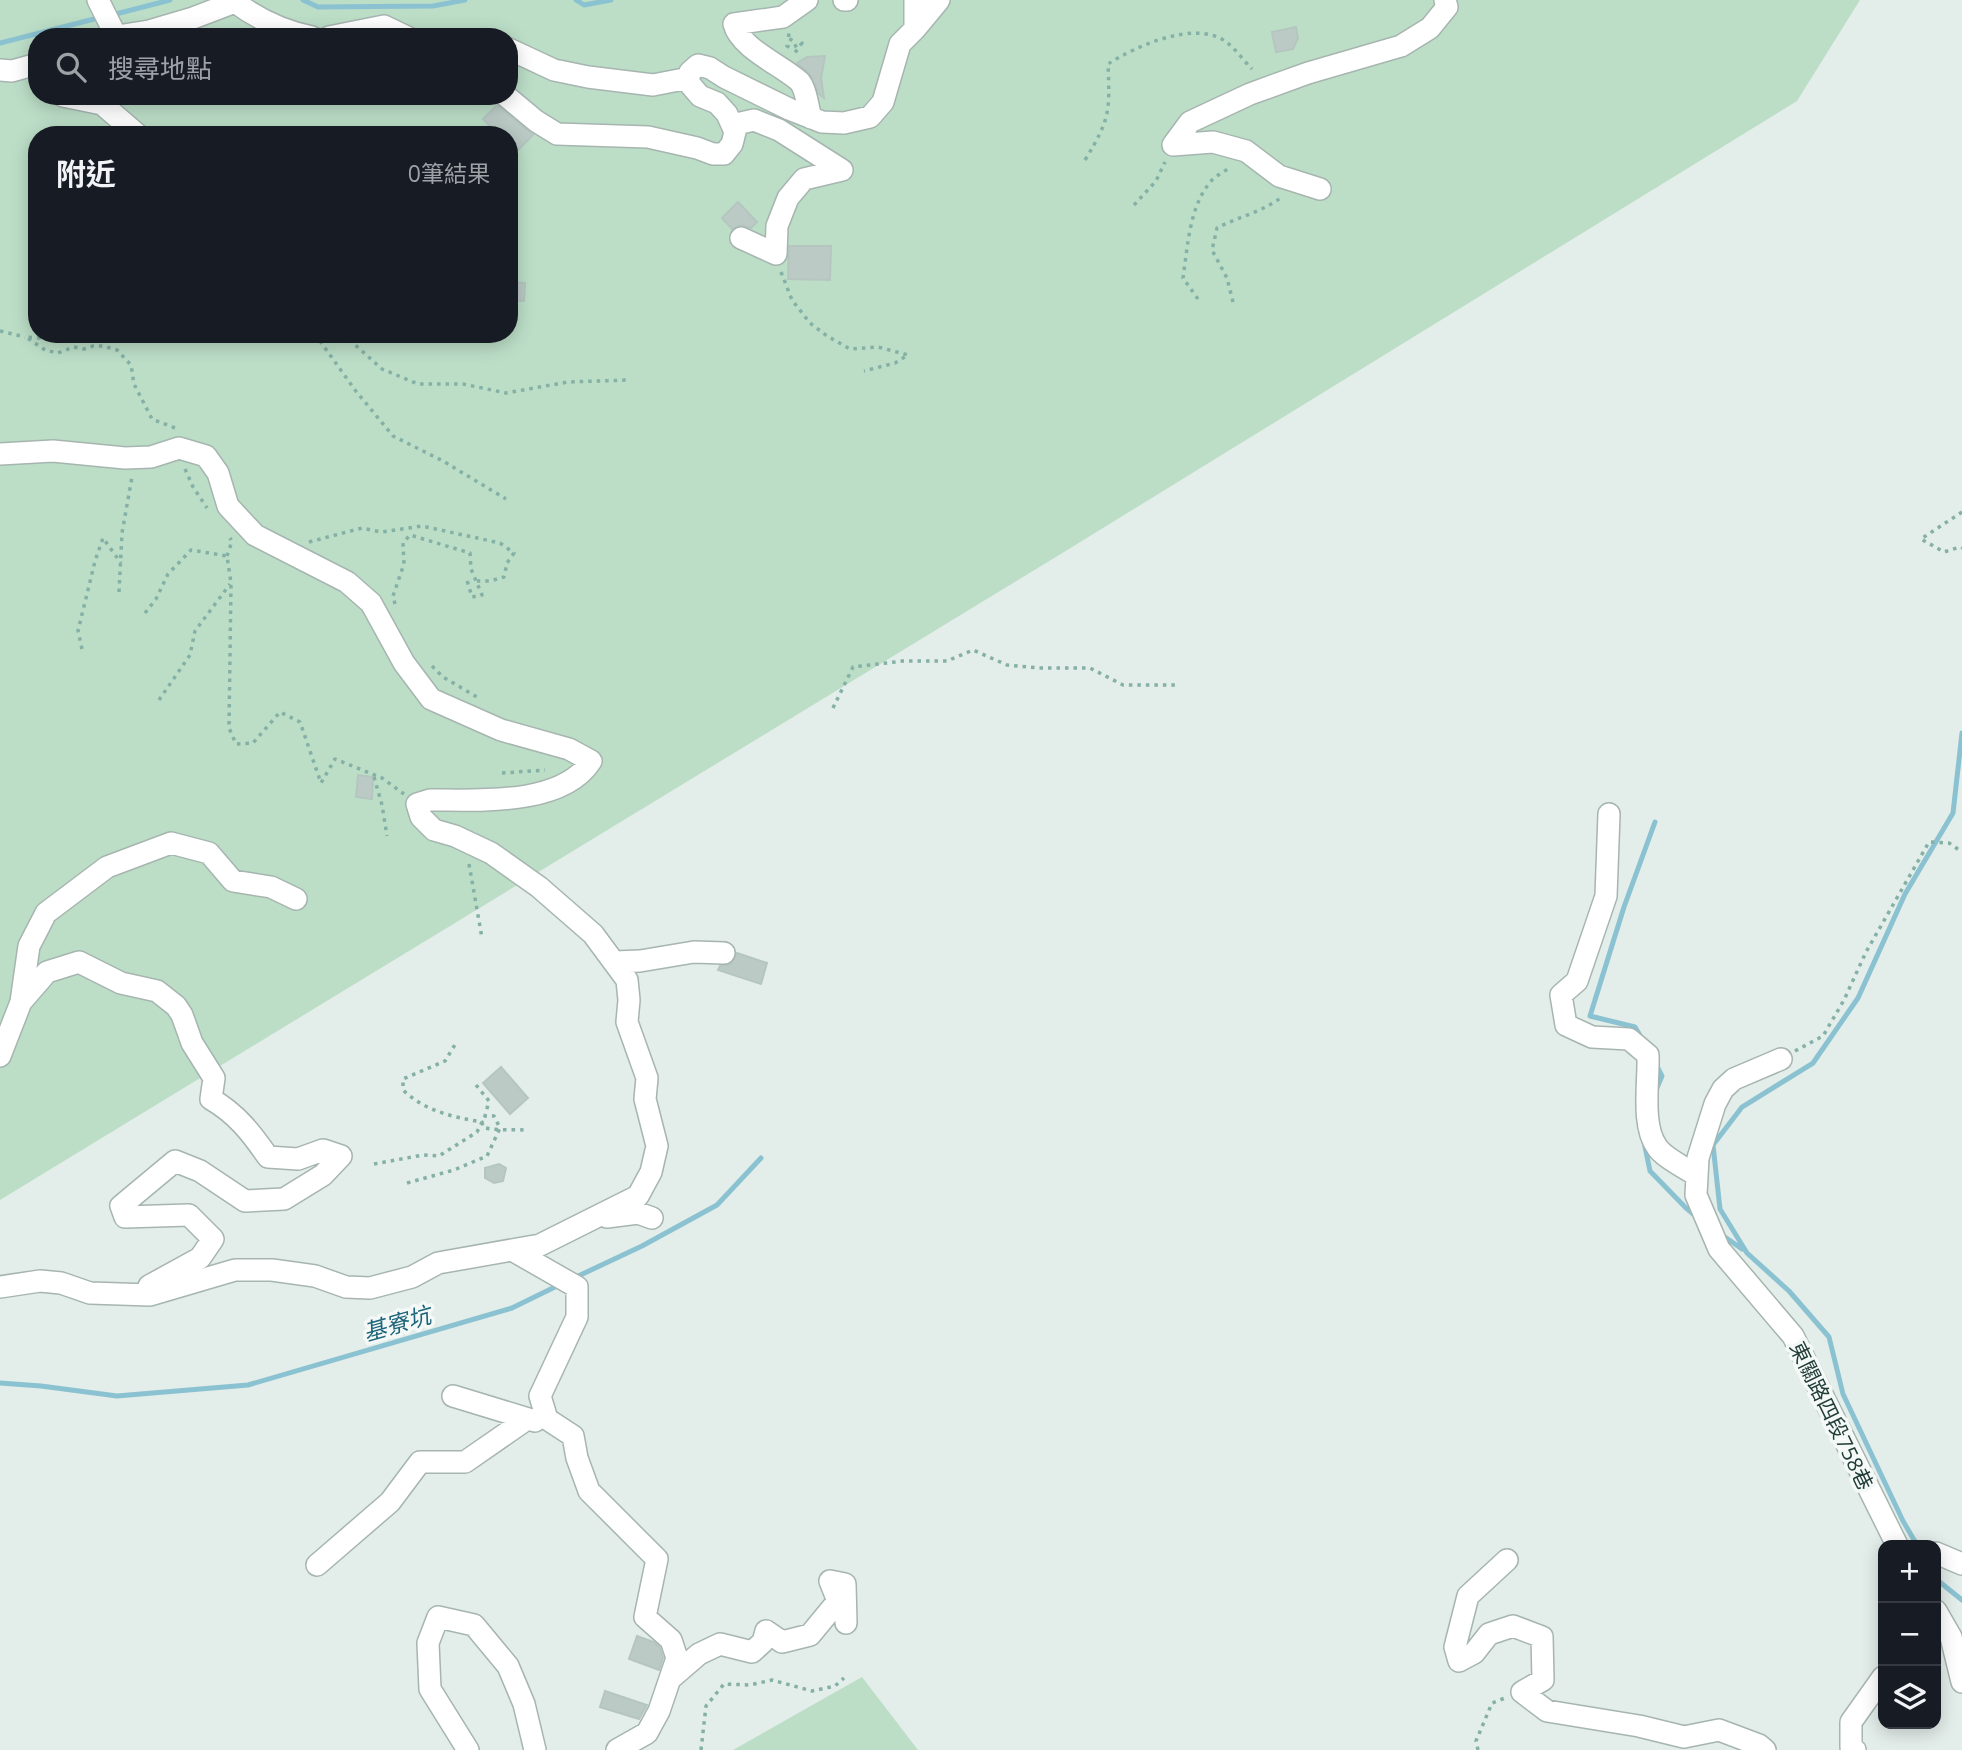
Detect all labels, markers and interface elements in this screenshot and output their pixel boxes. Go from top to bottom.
search box [28,28,518,105]
icon: search [52,48,90,86]
text: 搜尋地點 [108,50,212,86]
text: 附近 [56,153,116,194]
text: 0筆結果 [408,157,490,189]
water label: 基寮坑 [359,1297,437,1348]
street label: 東關路四段758巷 [1784,1337,1880,1495]
map controls [1878,1540,1941,1729]
button: + [1878,1540,1941,1603]
button: − [1878,1603,1941,1666]
button: layers [1878,1666,1941,1729]

